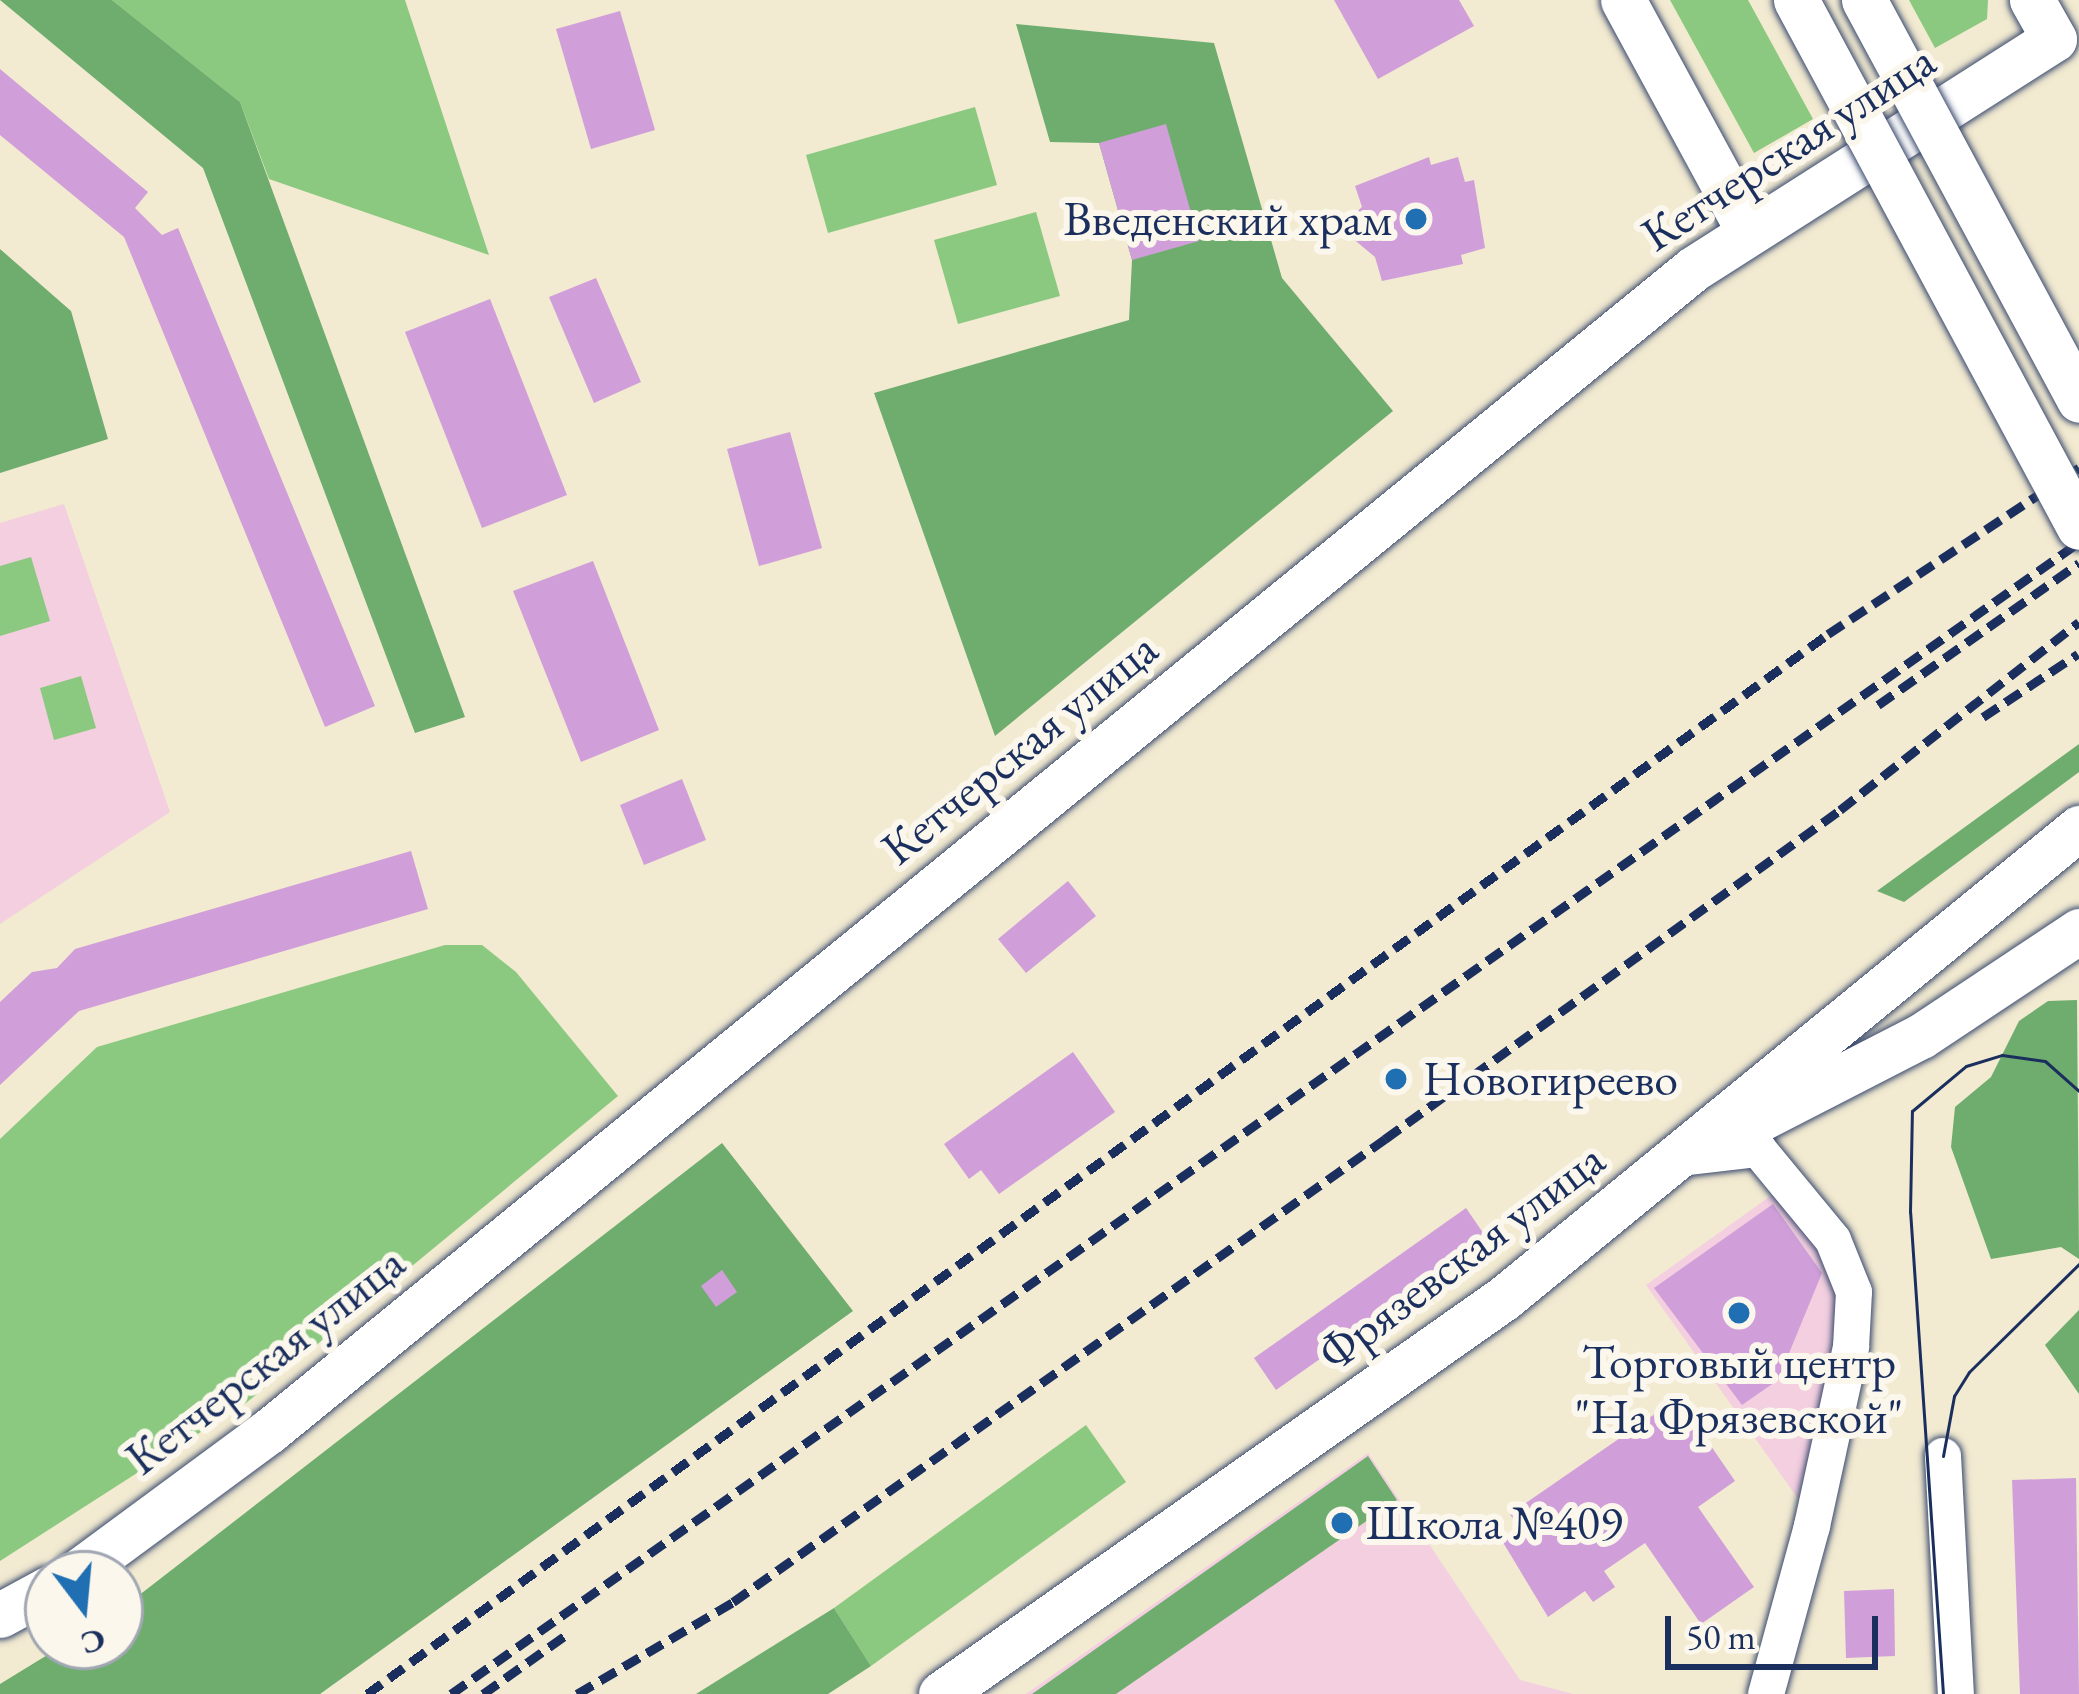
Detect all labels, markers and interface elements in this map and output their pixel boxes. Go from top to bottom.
street label: Кетчерская улица [1631,31,1945,263]
place label: Введенский храм [1063,190,1392,248]
marker: Введенский храм [1403,206,1429,232]
street label: Кетчерская улица [870,619,1168,877]
place label: Новогиреево [1423,1050,1678,1108]
marker: Новогиреево [1380,1063,1412,1095]
street label: Фрязевская улица [1307,1130,1615,1382]
street label: Кетчерская улица [114,1233,416,1487]
marker: Торговый центр "На Фрязевской" [1726,1300,1752,1326]
place label: Торговый центр "На Фрязевской" [1575,1332,1903,1445]
place label: Школа №409 [1366,1494,1623,1552]
marker: Школа №409 [1329,1510,1355,1536]
north arrow [24,1550,144,1670]
scale bar [1671,1592,1884,1666]
text: 50 m [1686,1613,1756,1660]
text: С [76,1618,110,1666]

